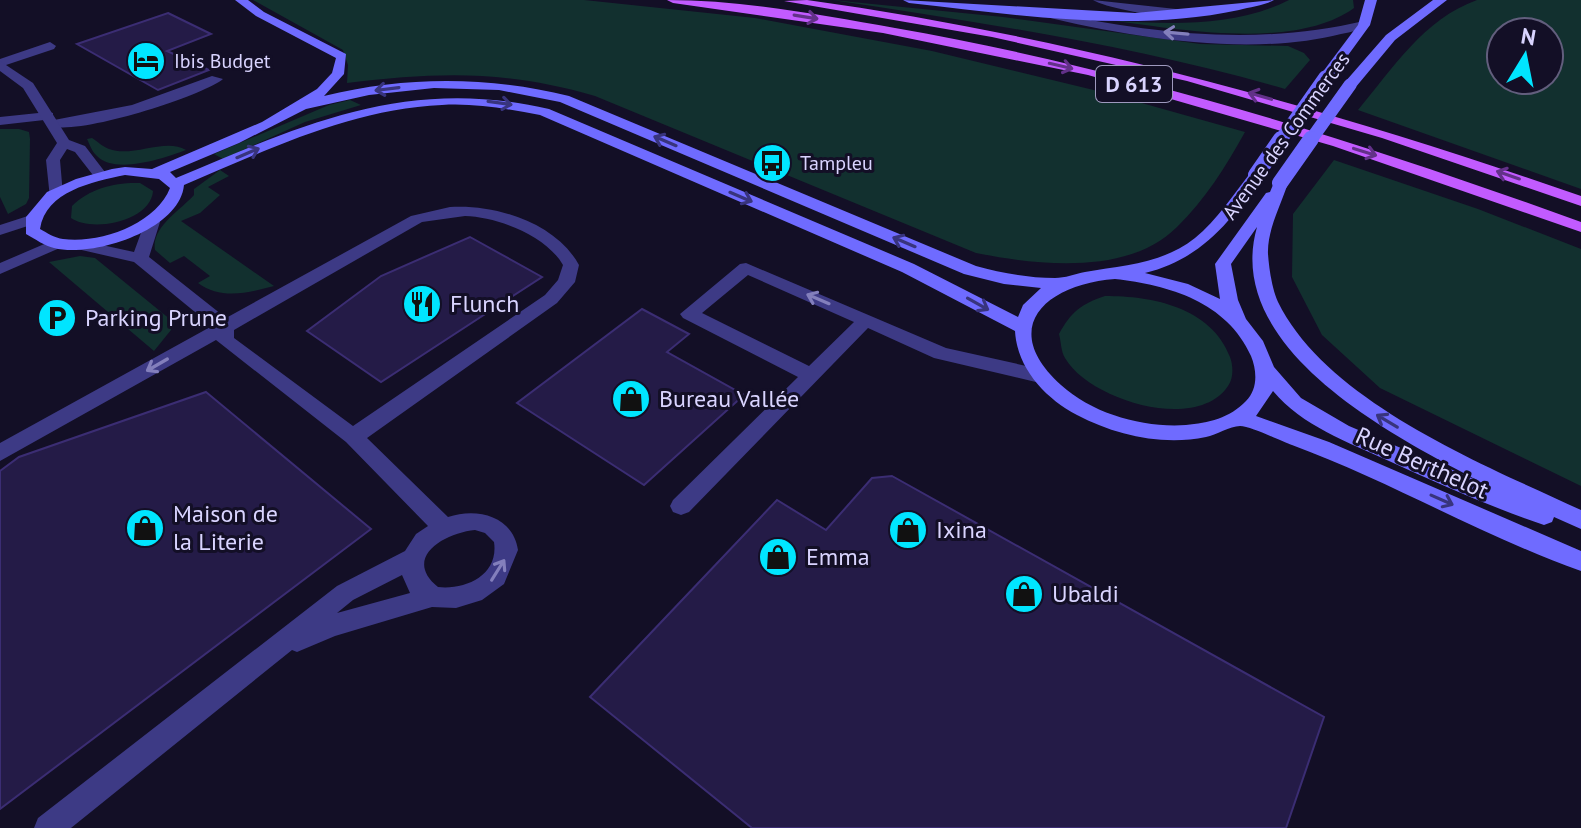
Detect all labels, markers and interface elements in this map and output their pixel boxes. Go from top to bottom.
one-way arrow [793,10,818,25]
north arrow [1485,16,1565,96]
text: N [1519,21,1538,51]
one-way arrow [1163,26,1190,41]
hotel icon: Ibis Budget [125,40,167,82]
street label: Avenue des Commerces [1217,47,1355,225]
place label: Ibis Budget [174,48,271,74]
one-way arrow [1048,59,1074,74]
road number: D 613 [1096,66,1172,102]
one-way arrow [374,81,401,96]
one-way arrow [1247,88,1273,103]
one-way arrow [486,96,512,111]
one-way arrow [653,133,678,147]
bus stop icon: Tampleu [751,142,793,184]
one-way arrow [236,145,260,160]
one-way arrow [1352,145,1378,160]
place label: Tampleu [800,150,873,176]
one-way arrow [1495,166,1520,181]
one-way arrow [728,191,753,206]
one-way arrow [892,234,917,249]
restaurant icon: Flunch [401,283,443,325]
place label: Flunch [450,288,519,319]
one-way arrow [806,290,831,305]
one-way arrow [966,296,989,312]
parking icon: Parking Prune [36,297,78,339]
place label: Parking Prune [85,302,227,333]
one-way arrow [146,357,169,373]
shop icon: Bureau Vallée [610,378,652,420]
place label: Bureau Vallée [659,383,799,414]
one-way arrow [1376,413,1399,429]
street label: Rue Berthelot [1351,419,1493,506]
one-way arrow [1429,494,1454,509]
place label: Maison de la Literie [173,498,278,557]
shop icon: Maison de la Literie [124,507,166,549]
shop icon: Ixina [887,509,929,551]
place label: Ixina [936,514,987,545]
shop icon: Emma [757,536,799,578]
place label: Emma [806,541,870,572]
one-way arrow [490,560,506,582]
shop icon: Ubaldi [1003,573,1045,615]
place label: Ubaldi [1052,578,1119,609]

